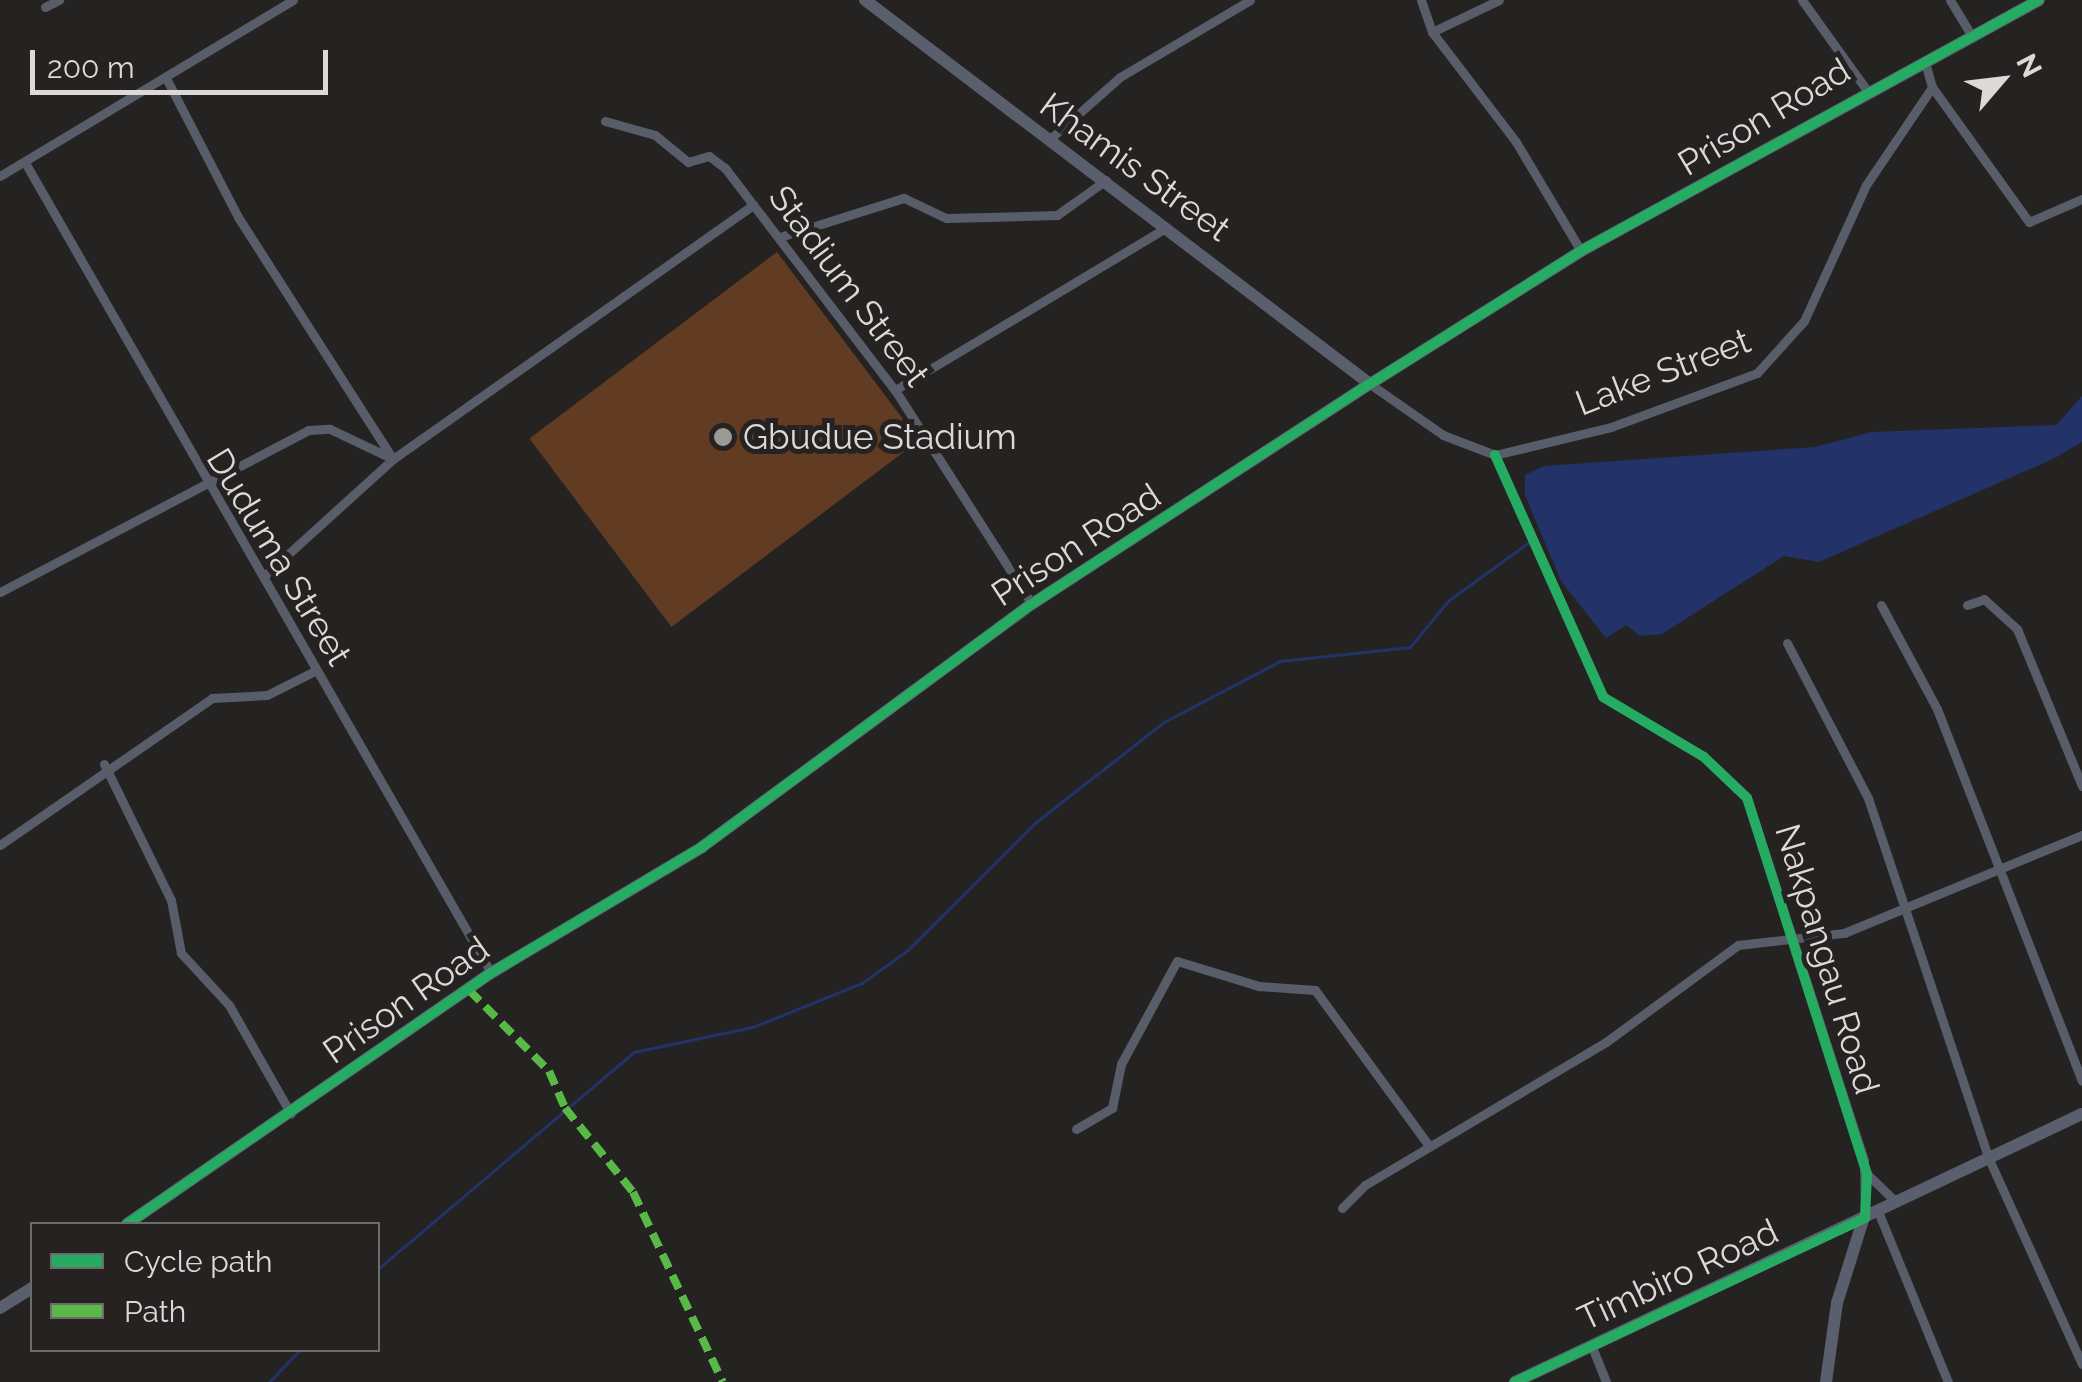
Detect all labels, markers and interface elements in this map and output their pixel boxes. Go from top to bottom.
scale bar [35,30,332,92]
north arrow [1952,30,2052,130]
text: N [2009,48,2049,83]
street label: Prison Road [1671,49,1857,185]
text: 200 m [47,50,135,85]
street label: Khamis Street [1032,84,1238,250]
street label: Stadium Street [760,178,938,394]
street label: Lake Street [1570,319,1756,425]
place label: Gbudue Stadium [743,416,1017,458]
marker: Gbudue Stadium [712,426,734,448]
street label: Duduma Street [198,441,360,673]
street label: Prison Road [984,475,1168,615]
street label: Nakpangau Road [1766,819,1888,1099]
street label: Prison Road [315,928,497,1072]
street label: Timbiro Road [1571,1210,1785,1340]
legend [30,1222,380,1352]
text: Cycle path [124,1244,272,1279]
text: Path [124,1294,186,1329]

